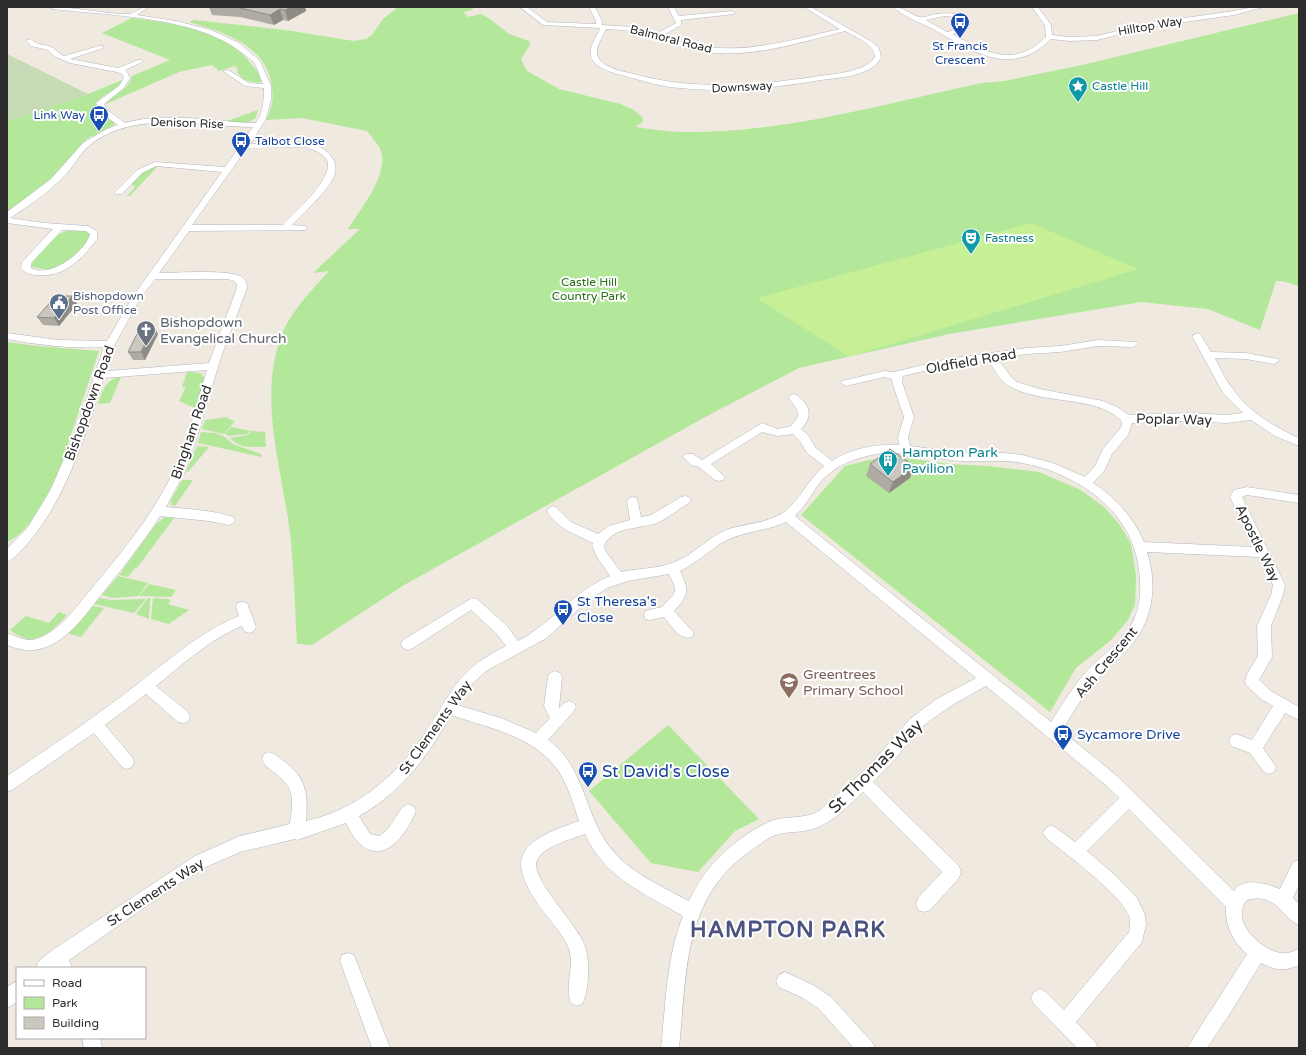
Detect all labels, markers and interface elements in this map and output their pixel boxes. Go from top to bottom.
bus stop icon: St Francis Crescent [949,11,971,39]
street label: Hilltop Way [1117,13,1184,39]
street label: Balmoral Road [629,22,713,56]
place label: St Francis Crescent [932,39,988,67]
place icon: Castle Hill [1067,75,1089,103]
street label: Downsway [711,78,773,96]
place label: Castle Hill [1092,79,1148,93]
bus stop icon: Link Way [88,104,110,132]
place label: Link Way [33,108,86,122]
street label: Denison Rise [150,115,224,131]
bus stop icon: Talbot Close [230,130,252,158]
place label: Talbot Close [255,134,325,148]
theatre icon: Fastness [960,227,982,255]
place label: Fastness [985,231,1034,245]
park label: Castle Hill Country Park [552,275,627,303]
place label: Bishopdown Post Office [73,289,144,317]
public building icon: Bishopdown Post Office [48,292,70,320]
place label: Bishopdown Evangelical Church [160,314,287,347]
church icon: Bishopdown Evangelical Church [135,319,157,347]
street label: Bishopdown Road [61,343,118,463]
street label: Oldfield Road [925,345,1018,378]
street label: Bingham Road [167,383,216,482]
street label: Poplar Way [1136,410,1212,429]
place label: Hampton Park Pavilion [902,444,998,477]
building icon: Hampton Park Pavilion [877,449,899,477]
street label: Apostle Way [1232,502,1284,585]
place label: St Theresa's Close [577,593,657,626]
bus stop icon: St Theresa's Close [552,598,574,626]
street label: Ash Crescent [1072,623,1142,701]
place label: Greentrees Primary School [803,666,904,699]
school or university icon: Greentrees Primary School [778,671,800,699]
street label: St Clements Way [396,677,476,778]
street label: St Thomas Way [824,715,927,818]
bus stop icon: Sycamore Drive [1052,723,1074,751]
place label: Sycamore Drive [1077,726,1181,743]
bus stop icon: St David's Close [577,760,599,788]
place label: St David's Close [602,761,730,782]
street label: St Clements Way [104,854,207,930]
district label: HAMPTON PARK [690,917,886,943]
legend [16,967,146,1039]
text: Road [52,976,82,990]
text: Park [52,996,78,1010]
text: Building [52,1016,99,1030]

